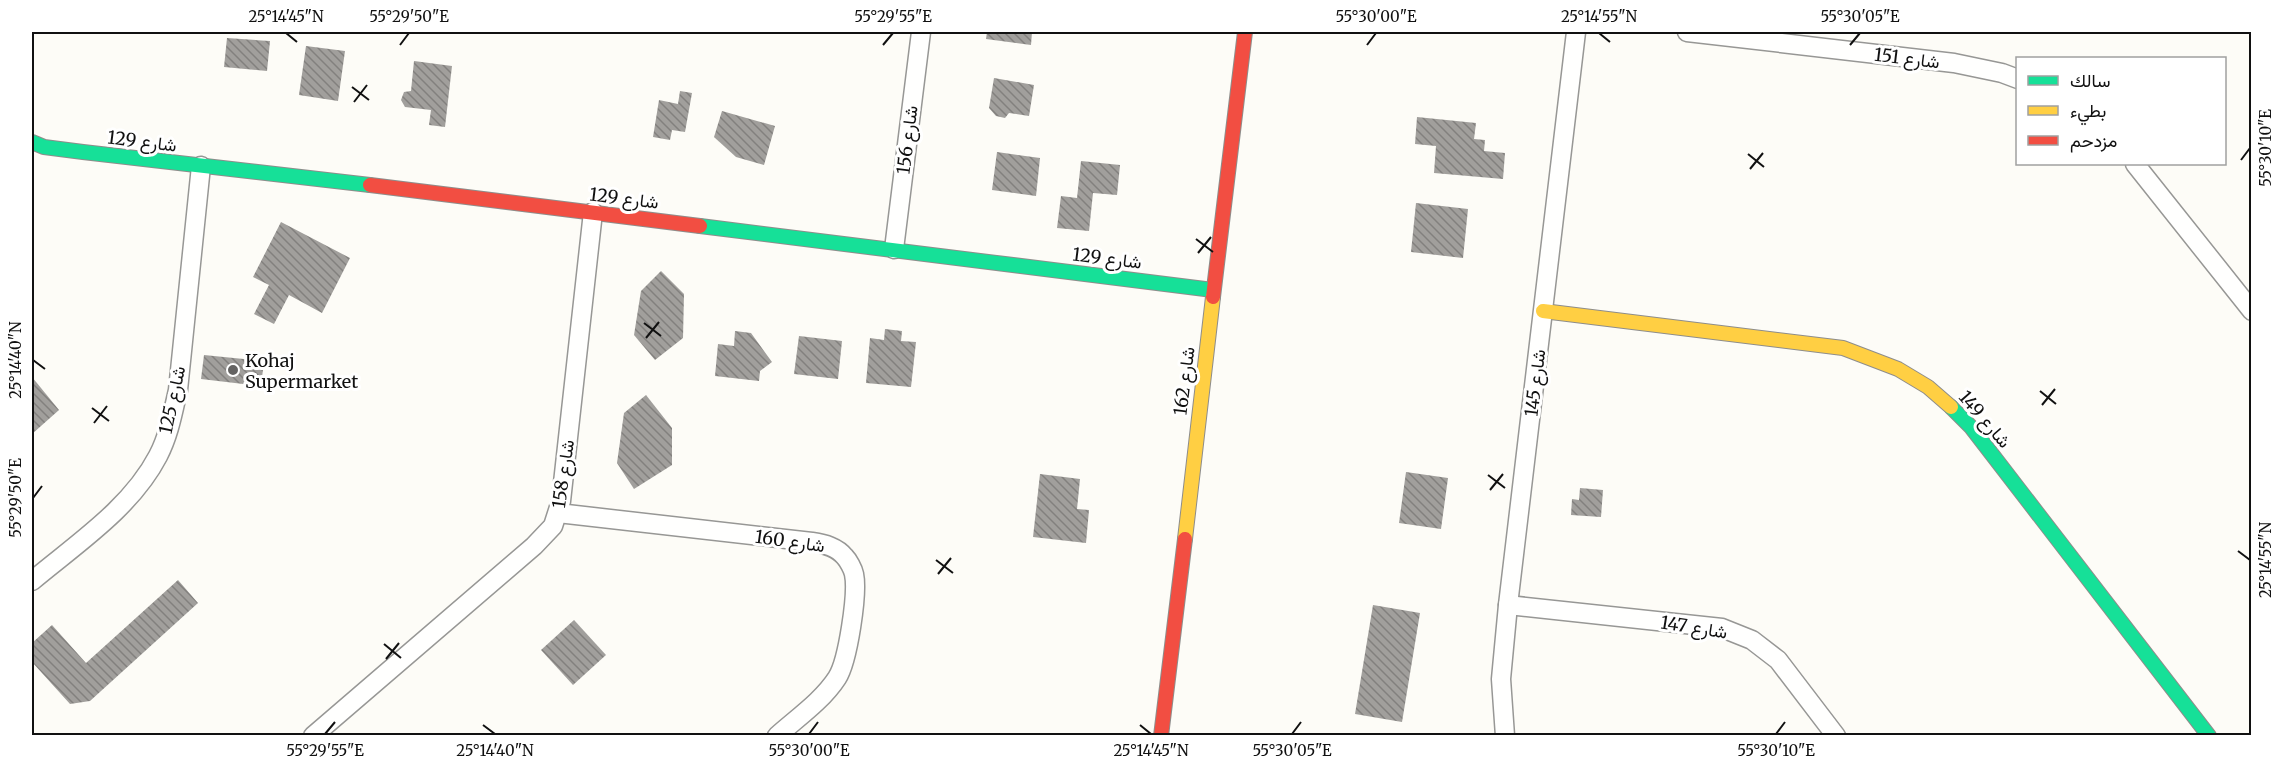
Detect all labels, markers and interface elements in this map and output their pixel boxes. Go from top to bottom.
text: 25°14'45"N [249,7,324,26]
text: 55°29'50"E [369,7,449,26]
text: 55°29'55"E [854,7,932,26]
text: 55°30'00"E [1336,7,1417,26]
text: 25°14'55"N [1561,7,1637,26]
text: 55°30'05"E [1820,7,1900,26]
street label: شارع 151 [1873,43,1941,74]
legend [2016,57,2226,165]
text: سالك [2070,69,2110,92]
text: بطيء [2070,99,2106,126]
street label: شارع 156 [891,104,924,176]
text: 55°30'10"E [2256,109,2275,187]
street label: شارع 129 [106,125,178,158]
text: مزدحم [2070,129,2117,153]
street label: شارع 129 [588,182,660,215]
street label: شارع 129 [1071,242,1143,275]
text: 25°14'40"N [6,321,25,399]
street label: شارع 162 [1168,345,1201,417]
street label: شارع 145 [1519,348,1552,418]
place label: Kohaj Supermarket [245,349,358,393]
marker: Kohaj Supermarket [226,363,240,377]
street label: شارع 125 [154,364,191,436]
street label: شارع 149 [1953,386,2016,453]
street label: شارع 158 [547,438,580,510]
text: 55°29'50"E [6,458,25,538]
text: 25°14'55"N [2256,522,2275,598]
street label: شارع 160 [753,525,826,558]
street label: شارع 147 [1659,610,1729,645]
text: 55°29'55"E [286,741,364,760]
text: 25°14'40"N [456,741,534,760]
text: 55°30'00"E [769,741,850,760]
text: 25°14'45"N [1114,741,1189,760]
text: 55°30'05"E [1252,741,1332,760]
text: 55°30'10"E [1737,741,1815,760]

